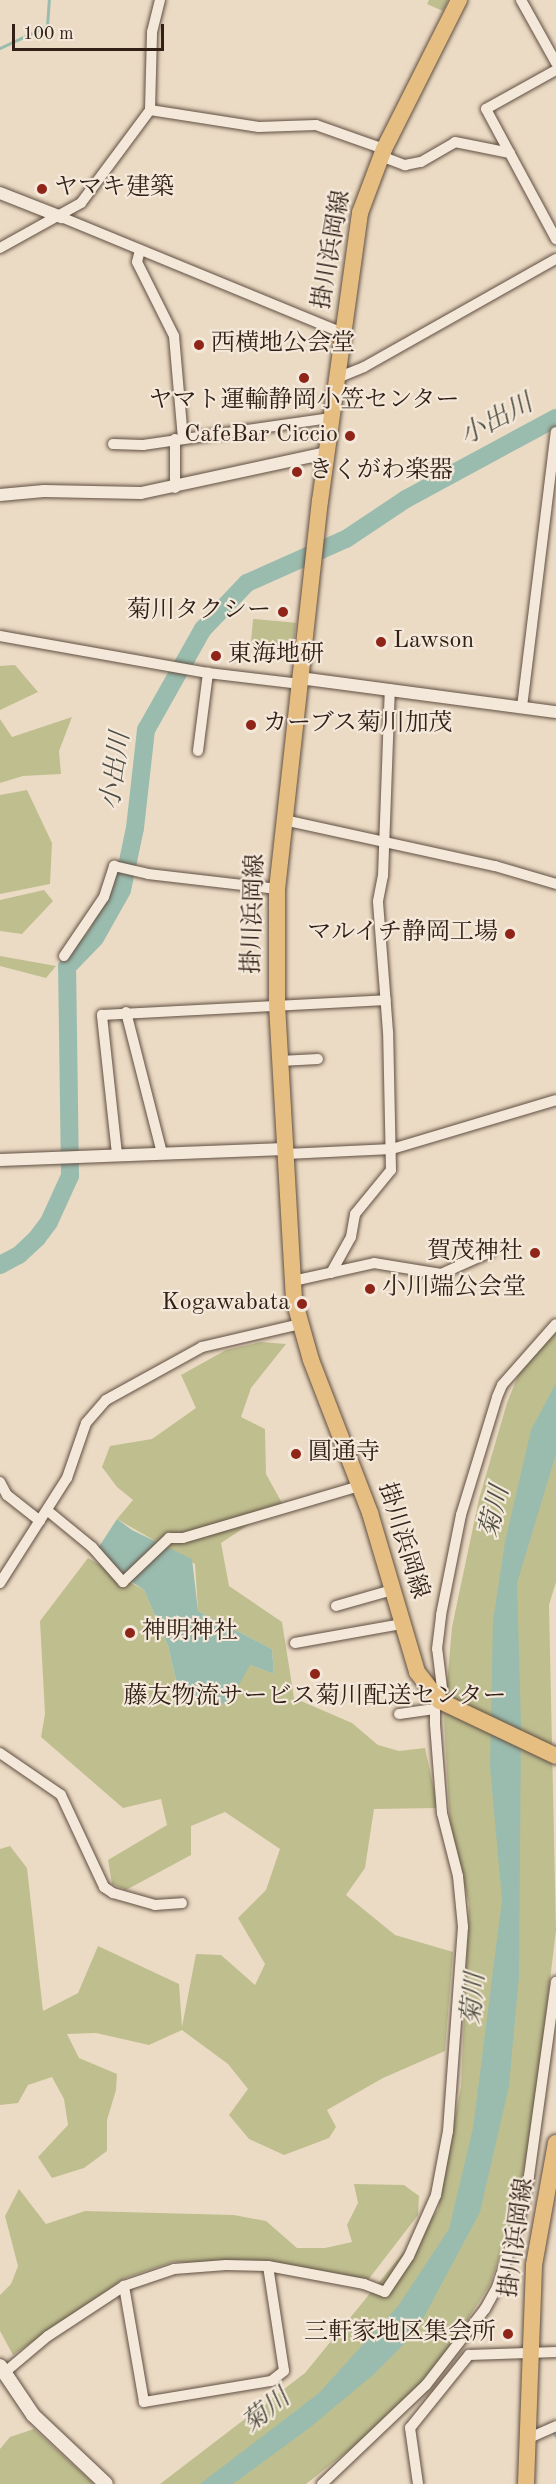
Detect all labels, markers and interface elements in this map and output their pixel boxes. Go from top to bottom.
scale bar [15,12,166,50]
text: 100 m [23,25,74,43]
place label: ヤマキ建築 [54,175,174,203]
marker: ヤマキ建築 [35,182,49,196]
street label: 掛川浜岡線 [308,188,358,312]
place label: 西横地公会堂 [211,331,355,359]
marker: 西横地公会堂 [192,338,206,352]
marker: ヤマト運輸静岡小笠センター [297,371,311,385]
place label: ヤマト運輸静岡小笠センター [148,388,460,416]
water label: 小出川 [455,389,539,453]
place label: CafeBar Ciccio [184,422,338,450]
marker: CafeBar Ciccio [343,429,357,443]
place label: きくがわ楽器 [309,458,453,486]
marker: きくがわ楽器 [290,465,304,479]
place label: 菊川タクシー [127,598,271,626]
marker: 菊川タクシー [276,605,290,619]
place label: Lawson [393,628,474,656]
marker: Lawson [374,635,388,649]
place label: 東海地研 [228,642,324,670]
marker: 東海地研 [209,649,223,663]
place label: カーブス菊川加茂 [263,711,455,739]
marker: カーブス菊川加茂 [244,718,258,732]
water label: 小出川 [96,730,138,812]
street label: 掛川浜岡線 [239,854,271,974]
place label: マルイチ静岡工場 [306,920,498,948]
marker: マルイチ静岡工場 [503,927,517,941]
place label: 賀茂神社 [427,1239,523,1267]
marker: 賀茂神社 [528,1246,542,1260]
place label: 小川端公会堂 [382,1275,526,1303]
marker: 小川端公会堂 [363,1282,377,1296]
place label: Kogawabata [162,1290,290,1318]
marker: Kogawabata [295,1297,309,1311]
place label: 圓通寺 [308,1440,380,1468]
marker: 圓通寺 [289,1447,303,1461]
street label: 掛川浜岡線 [371,1479,433,1603]
water label: 菊川 [475,1483,517,1541]
place label: 神明神社 [142,1619,238,1647]
marker: 神明神社 [123,1626,137,1640]
marker: 藤友物流サービス菊川配送センター [308,1667,322,1681]
place label: 藤友物流サービス菊川配送センター [123,1684,507,1712]
water label: 菊川 [457,1972,493,2026]
street label: 掛川浜岡線 [495,2177,541,2299]
place label: 三軒家地区集会所 [304,2320,496,2348]
marker: 三軒家地区集会所 [501,2327,515,2341]
water label: 菊川 [237,2384,297,2440]

